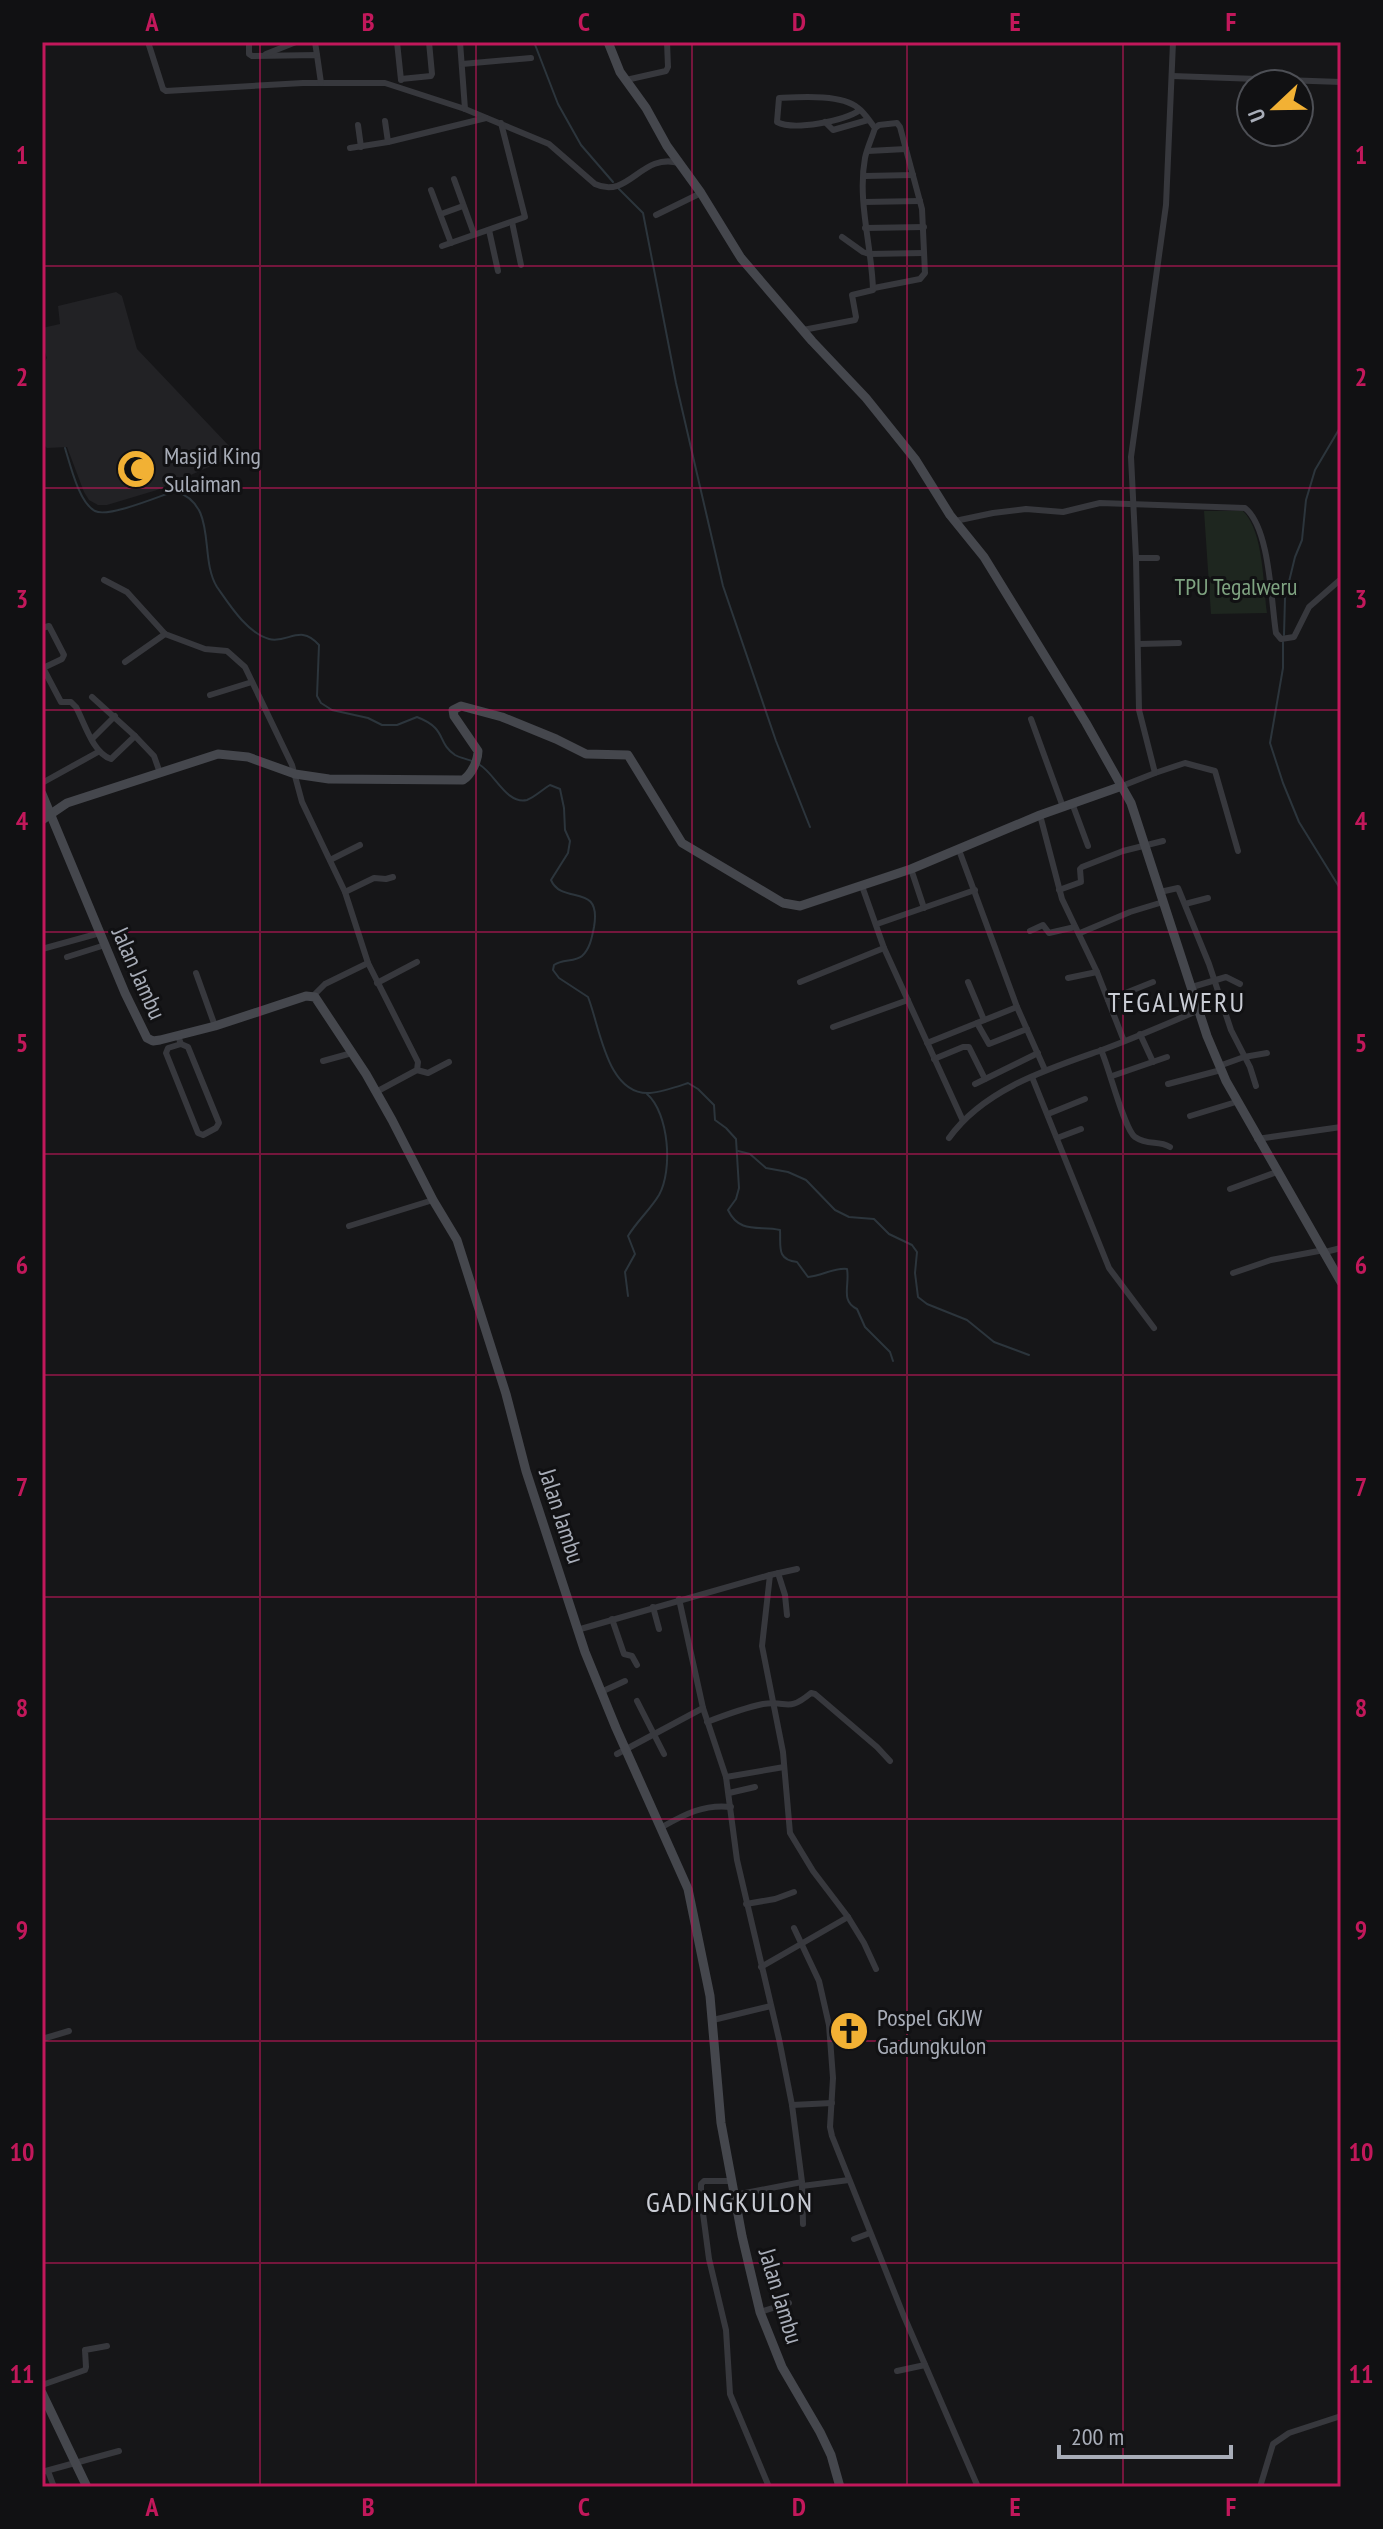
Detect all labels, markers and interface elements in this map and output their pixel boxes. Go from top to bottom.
text: A [144,5,159,38]
text: B [362,5,375,38]
text: C [578,5,590,38]
text: D [792,5,806,38]
text: E [1009,5,1021,38]
text: F [1226,5,1237,38]
north arrow [1235,68,1315,148]
text: U [1241,105,1272,126]
text: 1 [16,138,28,171]
text: 1 [1355,138,1367,171]
text: 2 [16,360,28,393]
text: 2 [1355,360,1367,393]
place label: Masjid King Sulaiman [164,440,261,499]
mosque icon: Masjid King Sulaiman [115,448,157,490]
park label: TPU Tegalweru [1175,571,1297,602]
text: 3 [16,582,28,615]
text: 3 [1355,582,1367,615]
text: 4 [16,804,29,837]
text: 4 [1355,804,1368,837]
street label: Jalan Jambu [104,921,173,1024]
district label: TEGALWERU [1108,983,1246,1020]
text: 5 [16,1026,28,1059]
text: 5 [1355,1026,1367,1059]
text: 6 [16,1248,28,1281]
text: 6 [1355,1248,1367,1281]
street label: Jalan Jambu [532,1464,592,1567]
text: 7 [16,1470,28,1503]
text: 7 [1355,1470,1367,1503]
text: 8 [16,1691,28,1724]
text: 8 [1355,1691,1367,1724]
text: 9 [16,1913,28,1946]
text: 9 [1355,1913,1367,1946]
place label: Pospel GKJW Gadungkulon [877,2002,986,2061]
church icon: Pospel GKJW Gadungkulon [828,2010,870,2052]
text: 10 [10,2135,34,2168]
text: 10 [1349,2135,1373,2168]
district label: GADINGKULON [646,2183,814,2220]
street label: Jalan Jambu [752,2244,810,2347]
text: 11 [10,2357,34,2390]
text: 11 [1349,2357,1373,2390]
scale bar [1059,2409,1231,2459]
text: 200 m [1071,2421,1124,2452]
text: A [144,2490,159,2523]
text: B [362,2490,375,2523]
text: C [578,2490,590,2523]
text: D [792,2490,806,2523]
text: E [1009,2490,1021,2523]
text: F [1226,2490,1237,2523]

